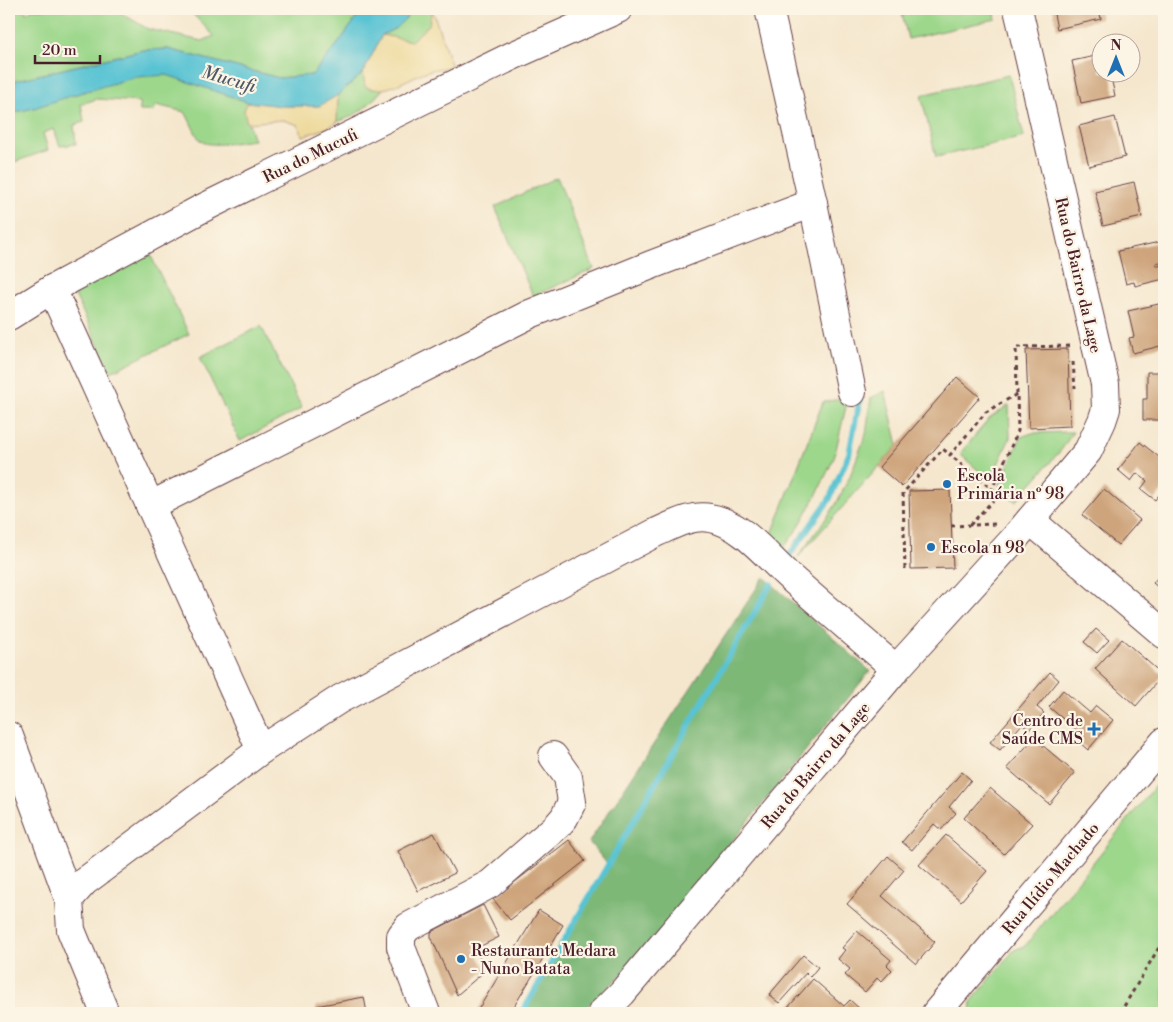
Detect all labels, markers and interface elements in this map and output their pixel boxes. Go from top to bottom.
scale bar [35,32,100,64]
north arrow [1090,32,1140,82]
text: N [1110,37,1122,55]
text: 20 m [42,41,77,60]
water label: Mucufi [199,61,259,98]
street label: Rua do Mucufi [260,124,361,188]
street label: Rua do Bairro da Lage [1050,195,1106,355]
place label: Escola Primária nº 98 [957,466,1064,504]
marker: Escola Primária nº 98 [941,478,953,490]
place label: Escola n 98 [941,538,1025,558]
marker: Escola n 98 [925,541,937,553]
street label: Rua do Bairro da Lage [757,698,875,833]
place label: Centro de Saúde CMS [1002,711,1083,749]
marker: Centro de Saúde CMS [1087,722,1101,736]
street label: Rua Ilídio Machado [998,819,1103,939]
place label: Restaurante Medara - Nuno Batata [471,941,617,979]
marker: Restaurante Medara - Nuno Batata [455,953,467,965]

